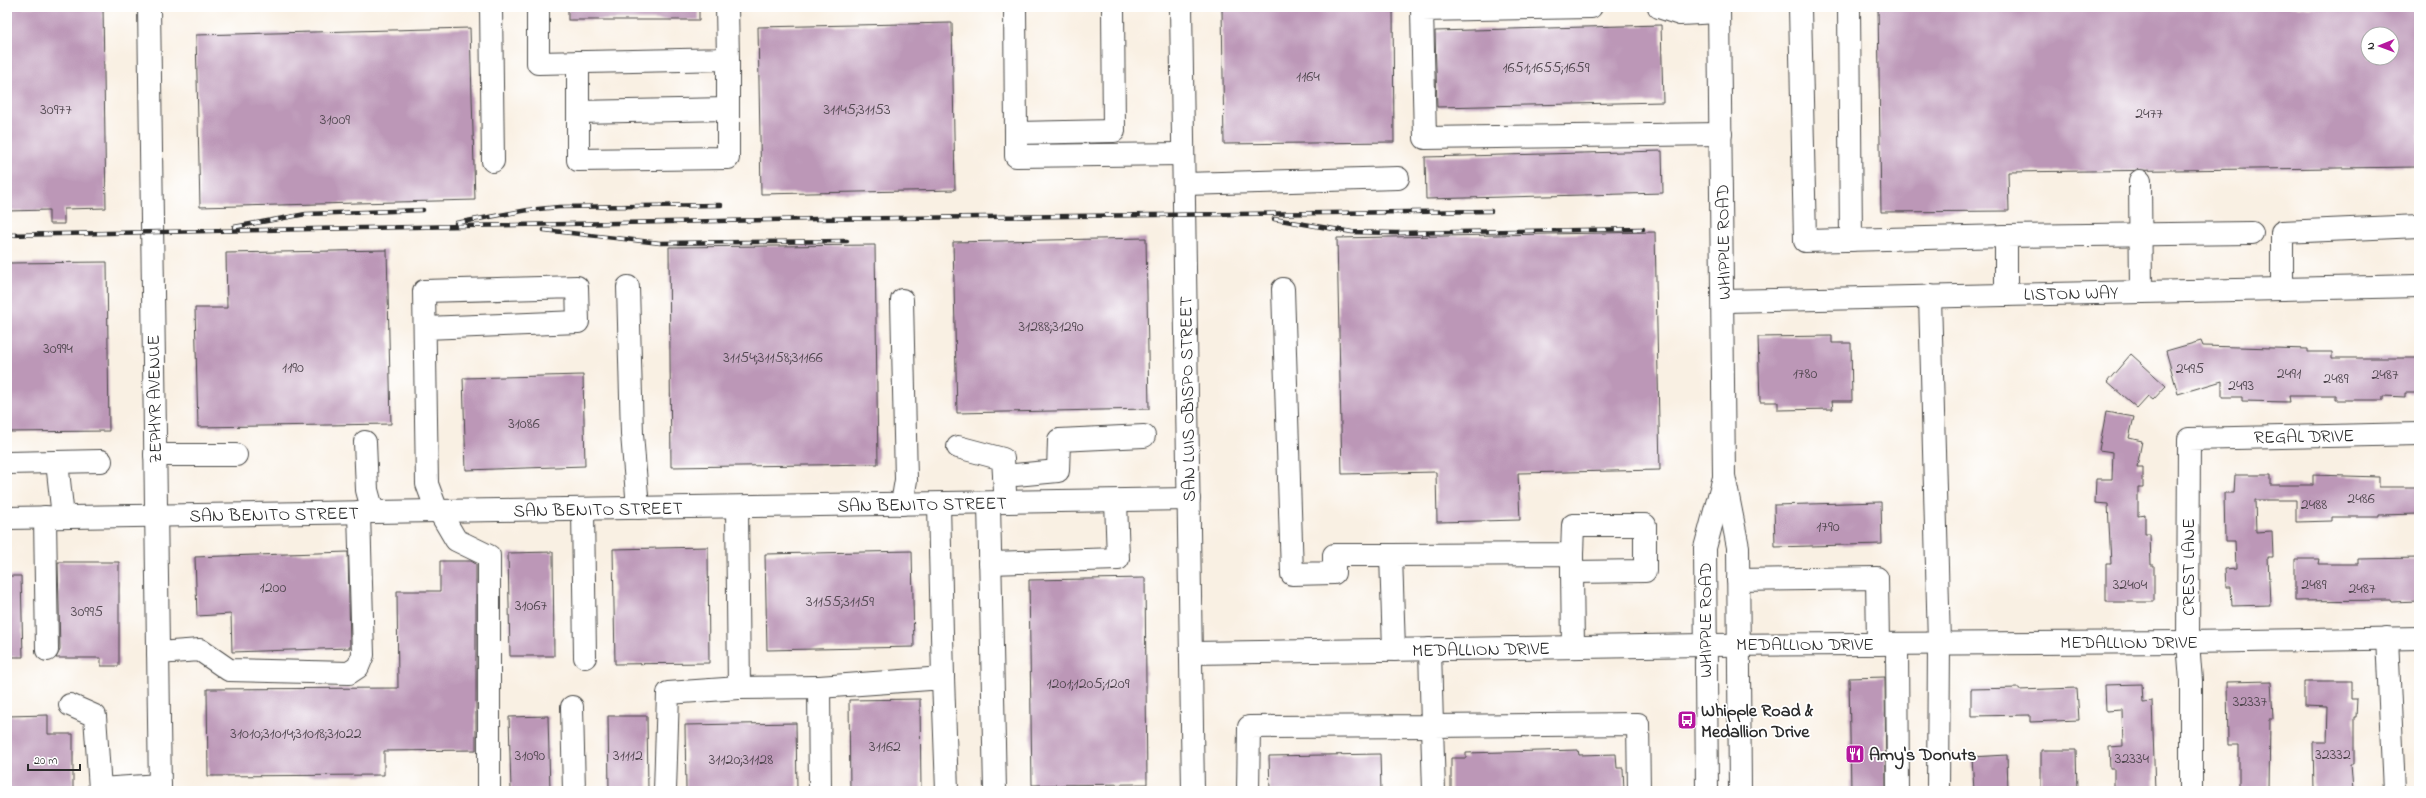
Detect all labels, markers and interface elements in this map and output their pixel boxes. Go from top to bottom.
north arrow [2360,26,2400,66]
text: N [2363,42,2379,50]
house number: 1651;1655;1659 [1502,56,1590,80]
house number: 1164 [1296,65,1320,89]
house number: 30977 [40,98,72,122]
house number: 31145;31153 [823,98,891,122]
house number: 2477 [2135,102,2163,126]
house number: 31009 [320,108,350,132]
street label: WHIPPLE ROAD [1711,184,1739,300]
street label: LISTON WAY [2024,281,2119,309]
street label: SAN LUIS OBISPO STREET [1174,296,1204,502]
house number: 31288;31290 [1018,315,1084,339]
street label: ZEPHYR AVENUE [142,334,170,463]
house number: 30994 [43,337,73,361]
house number: 31154;31158;31166 [723,346,823,370]
house number: 1190 [282,356,304,380]
house number: 2495 [2176,357,2204,381]
house number: 1780 [1793,362,1817,386]
house number: 2491 [2277,362,2301,386]
house number: 2487 [2371,363,2399,387]
house number: 2489 [2323,367,2349,391]
house number: 2493 [2228,374,2254,398]
house number: 31086 [508,412,540,436]
street label: REGAL DRIVE [2254,424,2354,452]
house number: 2486 [2347,487,2375,511]
street label: SAN BENITO STREET [837,492,1007,520]
house number: 2488 [2301,493,2327,517]
street label: SAN BENITO STREET [513,497,683,525]
street label: SAN BENITO STREET [189,502,359,530]
house number: 1790 [1816,515,1840,539]
street label: CREST LANE [2177,518,2203,616]
street label: WHIPPLE ROAD [1694,562,1720,678]
house number: 32404 [2113,573,2148,597]
house number: 2489 [2301,573,2327,597]
house number: 1200 [260,576,287,600]
house number: 2487 [2348,577,2376,601]
house number: 31155;31159 [806,590,874,614]
house number: 31067 [515,594,548,618]
house number: 30995 [71,600,103,624]
street label: MEDALLION DRIVE [2060,631,2198,657]
street label: MEDALLION DRIVE [1736,633,1874,659]
street label: MEDALLION DRIVE [1412,637,1550,665]
house number: 1201;1205;1209 [1046,672,1130,696]
house number: 32337 [2233,690,2268,714]
place label: Whipple Road & Medallion Drive [1701,699,1814,746]
bus stop icon: Whipple Road & Medallion Drive [1676,709,1698,731]
house number: 31010;31014;31018;31022 [230,722,362,746]
house number: 31162 [869,735,901,759]
restaurant icon: Amy's Donuts [1844,743,1866,765]
place label: Amy's Donuts [1869,743,1977,770]
house number: 32332 [2315,743,2351,767]
house number: 31090 [515,744,545,768]
house number: 31112 [613,744,643,768]
scale bar [28,746,80,772]
house number: 32334 [2115,747,2150,771]
house number: 31120;31128 [709,748,773,772]
text: 20 m [34,752,57,770]

